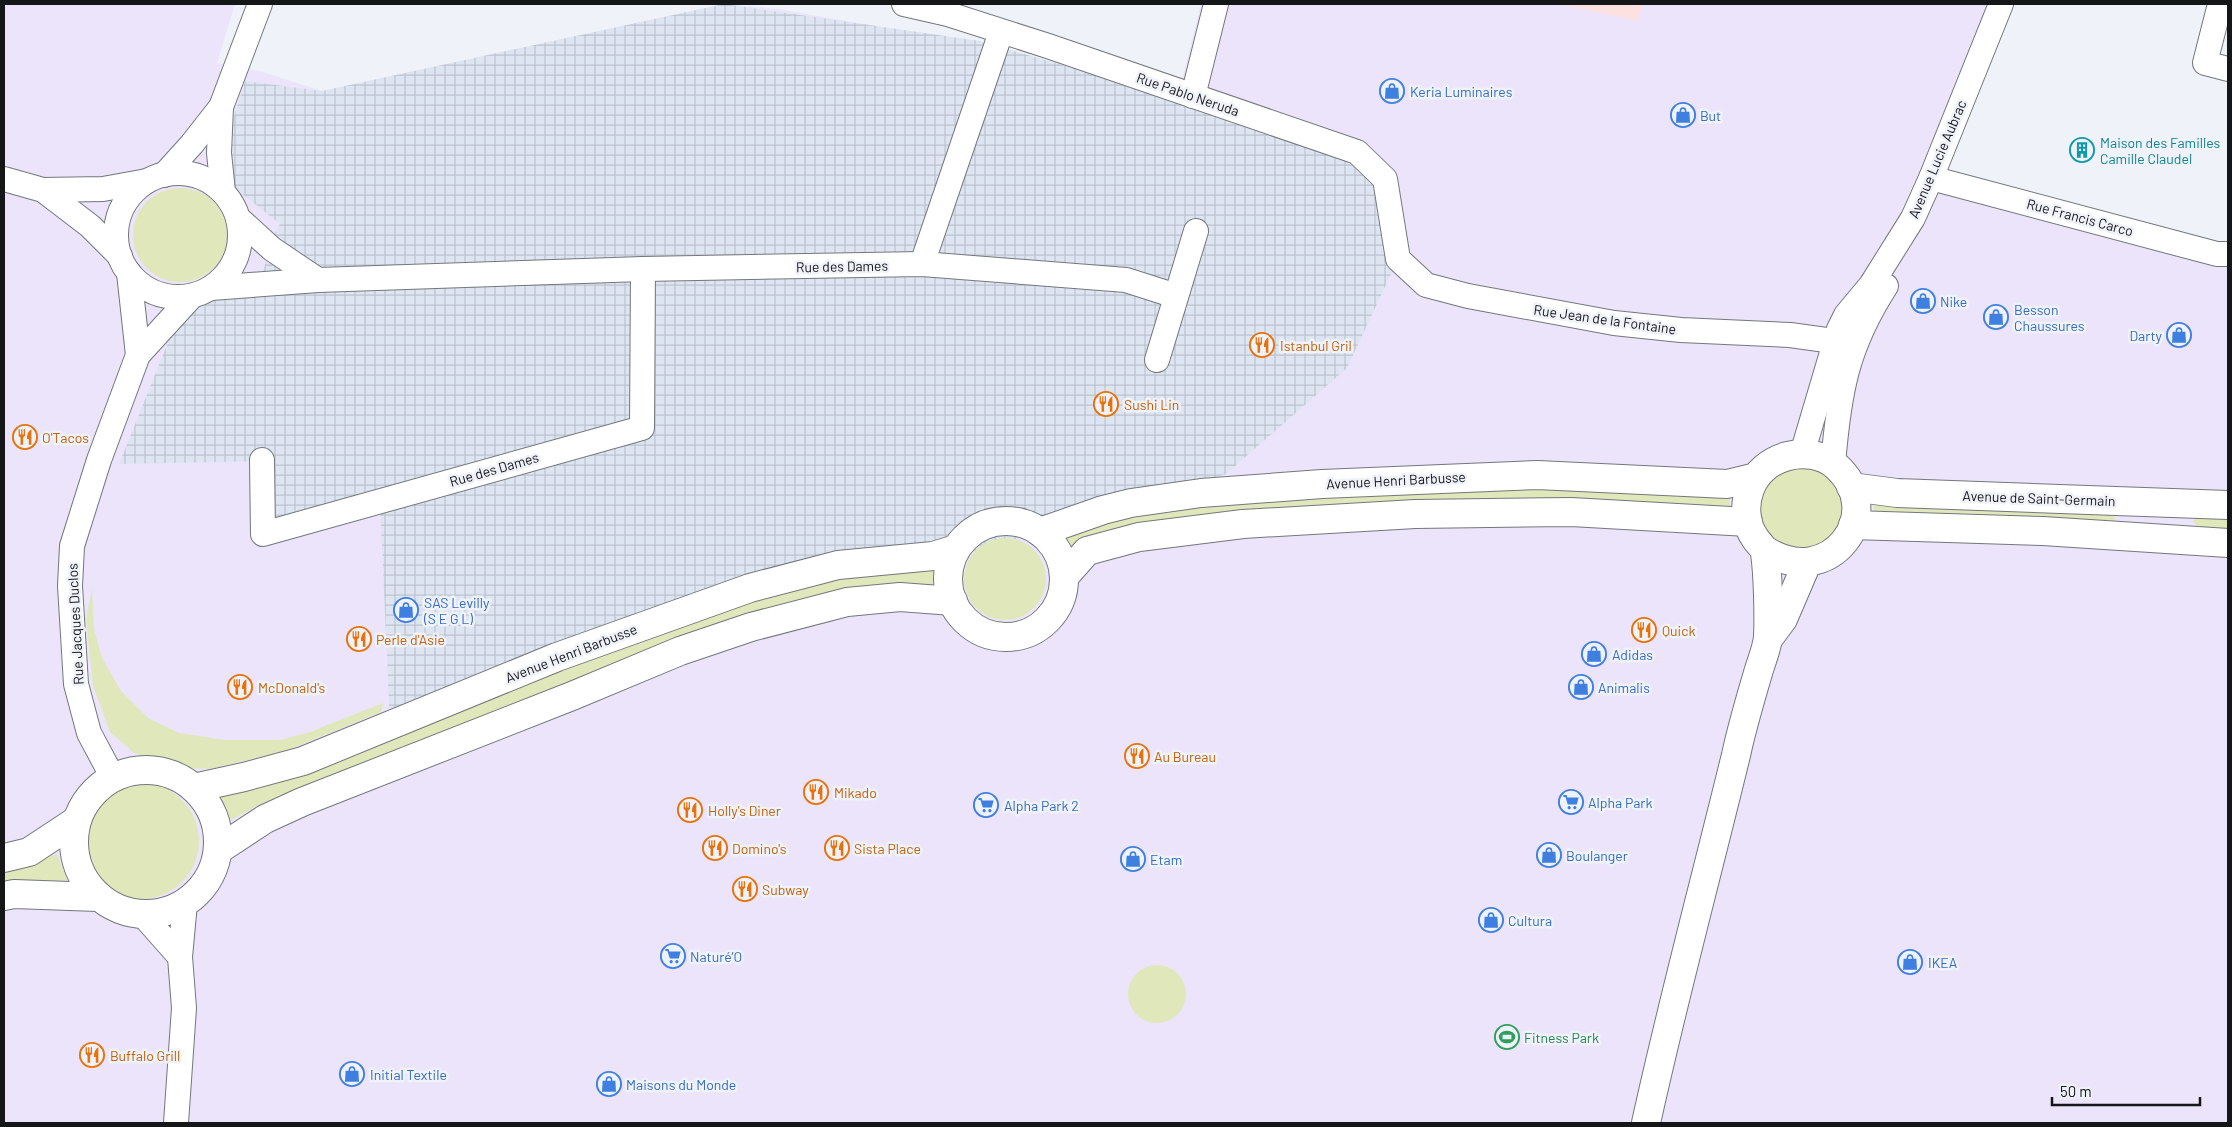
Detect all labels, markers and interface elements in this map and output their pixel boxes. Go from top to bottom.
street label: Rue Pablo Neruda [1134,68,1242,120]
shop icon: Keria Luminaires [1379,78,1405,104]
place label: Keria Luminaires [1410,83,1513,100]
street label: Avenue Lucie Aubrac [1904,97,1970,221]
shop icon: But [1670,102,1696,128]
place label: But [1700,107,1721,124]
place label: Maison des Familles Camille Claudel [2100,134,2221,167]
building icon: Maison des Familles Camille Claudel [2069,137,2095,163]
street label: Rue Francis Carco [2025,195,2135,239]
street label: Rue des Dames [796,257,888,275]
shop icon: Nike [1910,288,1936,314]
place label: Nike [1940,293,1967,310]
street label: Rue Jean de la Fontaine [1533,301,1677,337]
place label: Besson Chaussures [2014,301,2085,334]
shop icon: Besson Chaussures [1983,304,2009,330]
shop icon: Darty [2166,322,2192,348]
place label: Darty [2129,327,2163,344]
restaurant icon: Istanbul Gril [1249,332,1275,358]
place label: Istanbul Gril [1280,337,1352,354]
restaurant icon: Sushi Lin [1093,391,1119,417]
place label: Sushi Lin [1124,396,1179,413]
restaurant icon: O'Tacos [12,424,38,450]
place label: O'Tacos [42,429,89,446]
street label: Rue des Dames [447,448,541,490]
street label: Avenue Henri Barbusse [1326,468,1466,492]
street label: Avenue de Saint-Germain [1962,487,2116,509]
street label: Rue Jacques Duclos [63,562,87,685]
place label: SAS Levilly (S E G L) [423,594,490,627]
shop icon: SAS Levilly (S E G L) [393,597,419,623]
restaurant icon: Quick [1631,617,1657,643]
street label: Avenue Henri Barbusse [503,620,639,686]
place label: Quick [1662,622,1695,639]
restaurant icon: Perle d'Asie [346,626,372,652]
place label: Perle d'Asie [376,631,445,648]
shop icon: Adidas [1581,641,1607,667]
place label: Adidas [1612,646,1653,663]
restaurant icon: McDonald's [227,674,253,700]
shop icon: Animalis [1568,674,1594,700]
place label: McDonald's [258,679,326,696]
place label: Animalis [1598,679,1650,696]
restaurant icon: Au Bureau [1124,743,1150,769]
place label: Au Bureau [1154,748,1216,765]
restaurant icon: Mikado [803,779,829,805]
place label: Mikado [834,784,877,801]
supermarket icon: Alpha Park [1558,789,1584,815]
supermarket icon: Alpha Park 2 [973,792,999,818]
place label: Alpha Park [1588,794,1652,811]
restaurant icon: Holly's Diner [677,797,703,823]
place label: Alpha Park 2 [1004,797,1079,814]
place label: Holly's Diner [708,802,781,819]
restaurant icon: Domino's [702,835,728,861]
restaurant icon: Sista Place [824,835,850,861]
place label: Domino's [732,840,787,857]
place label: Sista Place [854,840,921,857]
shop icon: Boulanger [1536,842,1562,868]
shop icon: Etam [1120,846,1146,872]
place label: Boulanger [1566,847,1628,864]
place label: Etam [1150,851,1182,868]
restaurant icon: Subway [732,876,758,902]
place label: Subway [762,881,809,898]
shop icon: Cultura [1478,907,1504,933]
place label: Cultura [1508,912,1552,929]
supermarket icon: Naturé’O [660,943,686,969]
place label: Naturé’O [690,948,742,965]
shop icon: IKEA [1897,949,1923,975]
place label: IKEA [1928,954,1958,971]
sports icon: Fitness Park [1494,1024,1520,1050]
place label: Fitness Park [1524,1029,1599,1046]
restaurant icon: Buffalo Grill [79,1042,105,1068]
place label: Buffalo Grill [110,1047,180,1064]
shop icon: Initial Textile [339,1061,365,1087]
place label: Initial Textile [370,1066,447,1083]
shop icon: Maisons du Monde [596,1071,622,1097]
scale bar [2052,1074,2200,1106]
place label: Maisons du Monde [626,1076,736,1093]
text: 50 m [2060,1082,2092,1100]

